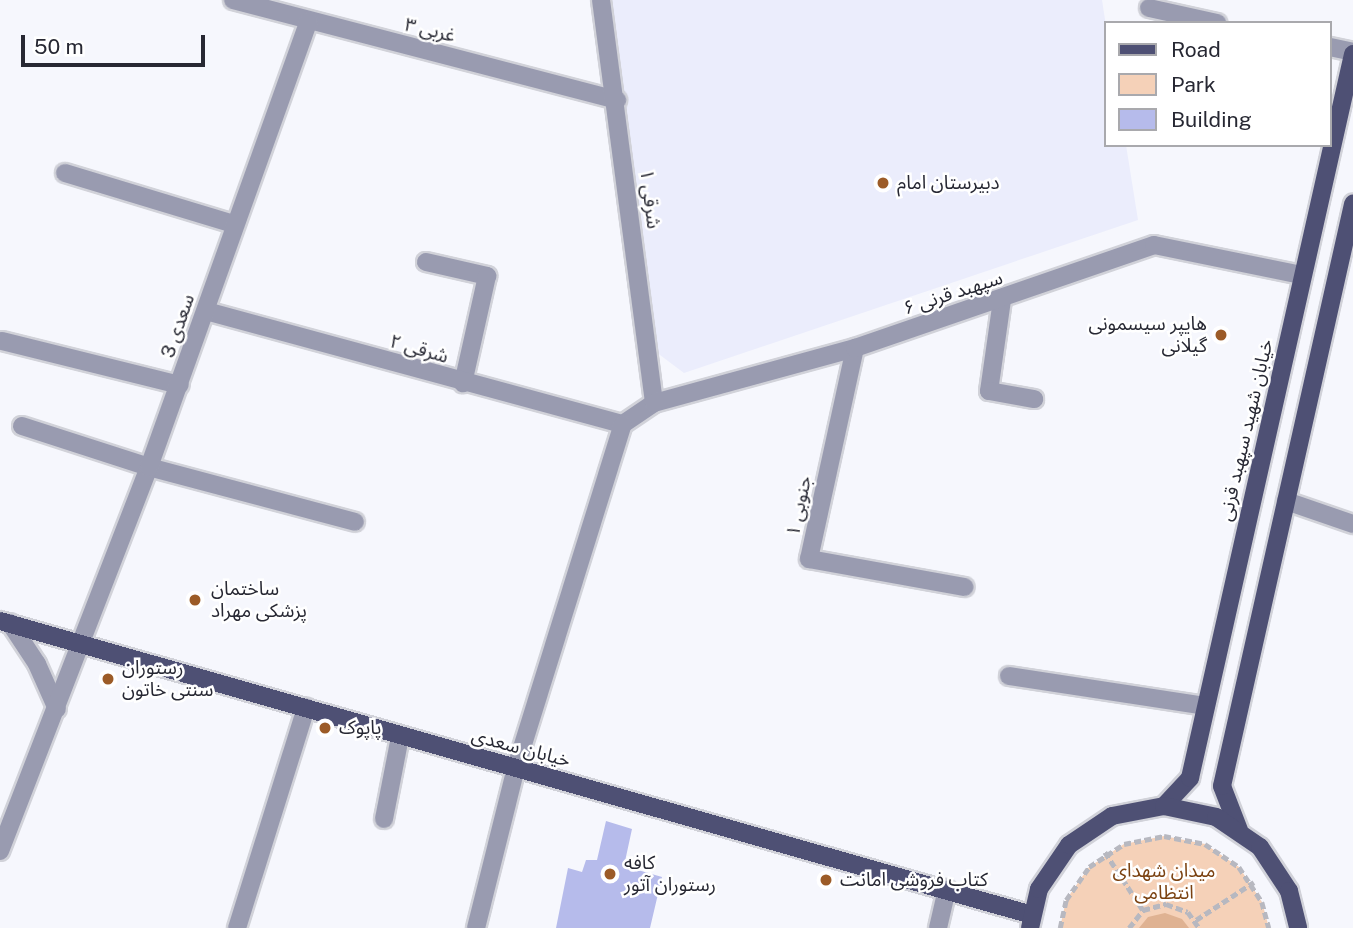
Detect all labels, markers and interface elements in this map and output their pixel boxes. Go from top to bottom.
street label: ۳ غربی [402,13,458,47]
scale bar [24,21,208,65]
legend [1104,21,1332,147]
text: 50 m [34,34,84,59]
text: Road [1171,37,1221,62]
text: Park [1171,72,1216,97]
text: Building [1171,107,1252,132]
street label: شرقی ۱ [635,168,665,230]
place label: دبیرستان امام [897,172,1000,194]
marker: دبیرستان امام [875,175,891,191]
street label: سپهبد قرنی ۶ [901,266,1005,320]
street label: سعدی 3 [156,291,200,361]
place label: هایپر سیسمونی گیلانی [1088,313,1207,357]
marker: هایپر سیسمونی گیلانی [1213,327,1229,343]
street label: شرقی ۲ [387,330,451,368]
street label: خیابان شهید سپهبد قرنی [1214,337,1278,523]
street label: ۱ جنوبی [781,474,817,538]
place label: ساختمان پزشکی مهراد [211,578,307,622]
marker: ساختمان پزشکی مهراد [185,590,205,610]
place label: رستوران سنتی خاتون [122,657,213,701]
marker: رستوران سنتی خاتون [100,671,116,687]
place label: پاپوک [339,717,382,739]
marker: پاپوک [317,720,333,736]
street label: خیابان سعدی [469,724,573,772]
place label: کافه رستوران آتور [624,852,716,896]
park label: میدان شهدای انتظامی [1113,860,1215,904]
marker: کافه رستوران آتور [602,866,618,882]
place label: کتاب فروشی امانت [840,869,988,891]
marker: کتاب فروشی امانت [818,872,834,888]

